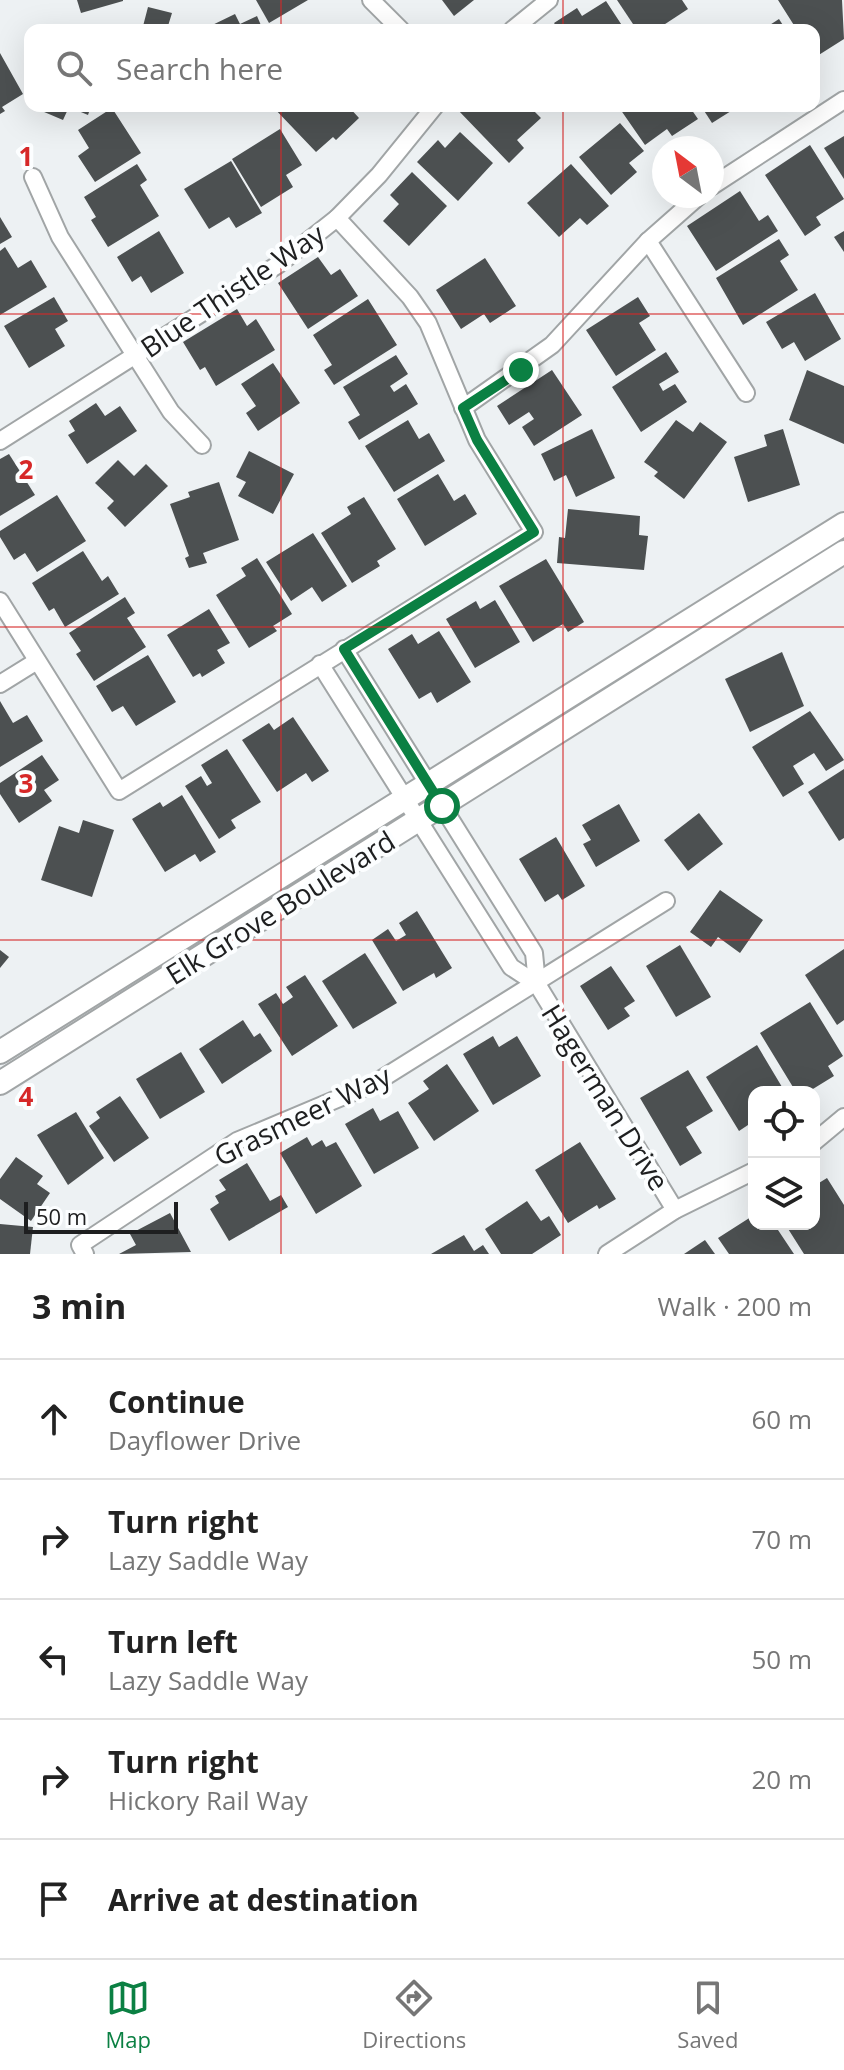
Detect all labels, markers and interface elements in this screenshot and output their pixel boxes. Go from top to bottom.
search box [24,24,820,112]
icon: search [52,46,96,90]
text: Search here [116,48,283,89]
north arrow [652,136,724,208]
text: 1 [19,138,33,174]
street label: Blue Thistle Way [133,214,332,366]
route end [503,352,539,388]
text: 2 [19,451,34,487]
text: 3 [19,765,33,801]
route start [424,788,460,824]
street label: Elk Grove Boulevard [158,821,402,993]
street label: Hagerman Drive [533,997,679,1197]
street label: Grasmeer Way [207,1055,398,1174]
text: 4 [19,1078,34,1114]
map controls [748,1086,820,1230]
button: locate [748,1086,820,1158]
button: layers [748,1158,820,1230]
scale bar [24,1198,178,1234]
text: 50 m [36,1201,87,1231]
text: 3 min [32,1283,126,1329]
text: Walk · 200 m [658,1288,812,1324]
text: Continue [108,1381,245,1422]
icon: ahead [32,1397,76,1441]
text: 60 m [751,1401,812,1437]
text: Dayflower Drive [108,1422,301,1458]
text: Turn right [108,1501,259,1542]
icon: right [32,1517,76,1561]
text: 70 m [751,1521,812,1557]
text: Lazy Saddle Way [108,1542,308,1578]
text: Turn left [108,1621,238,1662]
icon: left [32,1637,76,1681]
text: 50 m [751,1641,812,1677]
text: Lazy Saddle Way [108,1662,308,1698]
text: Turn right [108,1741,259,1782]
icon: right [32,1757,76,1801]
text: 20 m [751,1761,812,1797]
text: Hickory Rail Way [108,1782,308,1818]
icon: arrive [32,1877,76,1921]
text: Arrive at destination [108,1879,419,1920]
tab: Map [106,1976,151,2054]
tab: Directions [362,1976,466,2054]
tab: Saved [677,1976,738,2054]

